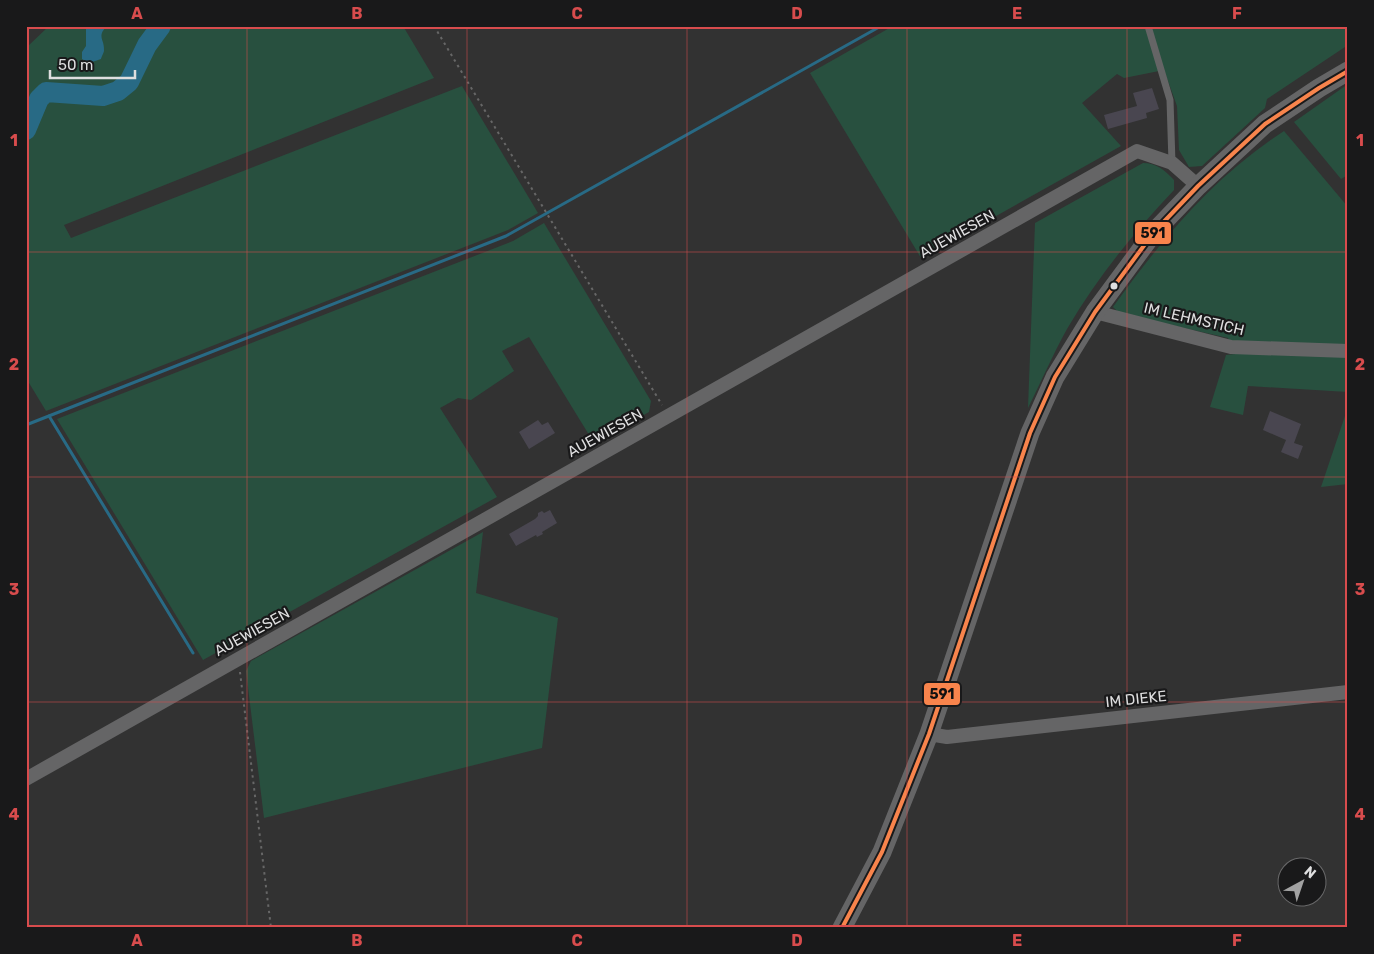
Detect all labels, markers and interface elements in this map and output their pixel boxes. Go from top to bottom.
text: A [131,4,143,23]
text: B [351,4,363,23]
text: C [571,4,583,23]
text: D [791,4,803,23]
text: E [1012,4,1022,23]
text: F [1232,4,1242,23]
scale bar [50,48,135,80]
text: 50 m [58,56,93,74]
text: 1 [10,131,18,150]
text: 1 [1356,131,1364,150]
street label: AUEWIESEN [916,206,998,262]
line badge: 591 [1134,221,1172,245]
text: 591 [1141,225,1166,242]
unlabelled marker [1109,281,1119,291]
street label: IM LEHMSTICH [1142,299,1246,339]
text: 2 [9,355,19,374]
text: 2 [1355,355,1365,374]
street label: AUEWIESEN [564,405,646,461]
text: 3 [9,580,19,599]
text: 3 [1355,580,1365,599]
street label: AUEWIESEN [211,604,293,660]
line badge: 591 [923,682,961,706]
text: 591 [930,686,955,703]
street label: IM DIEKE [1105,687,1167,711]
text: 4 [9,805,20,824]
text: 4 [1355,805,1366,824]
north arrow [1276,856,1326,906]
text: N [1301,863,1319,882]
text: A [131,931,143,950]
text: B [351,931,363,950]
text: C [571,931,583,950]
text: D [791,931,803,950]
text: E [1012,931,1022,950]
text: F [1232,931,1242,950]

